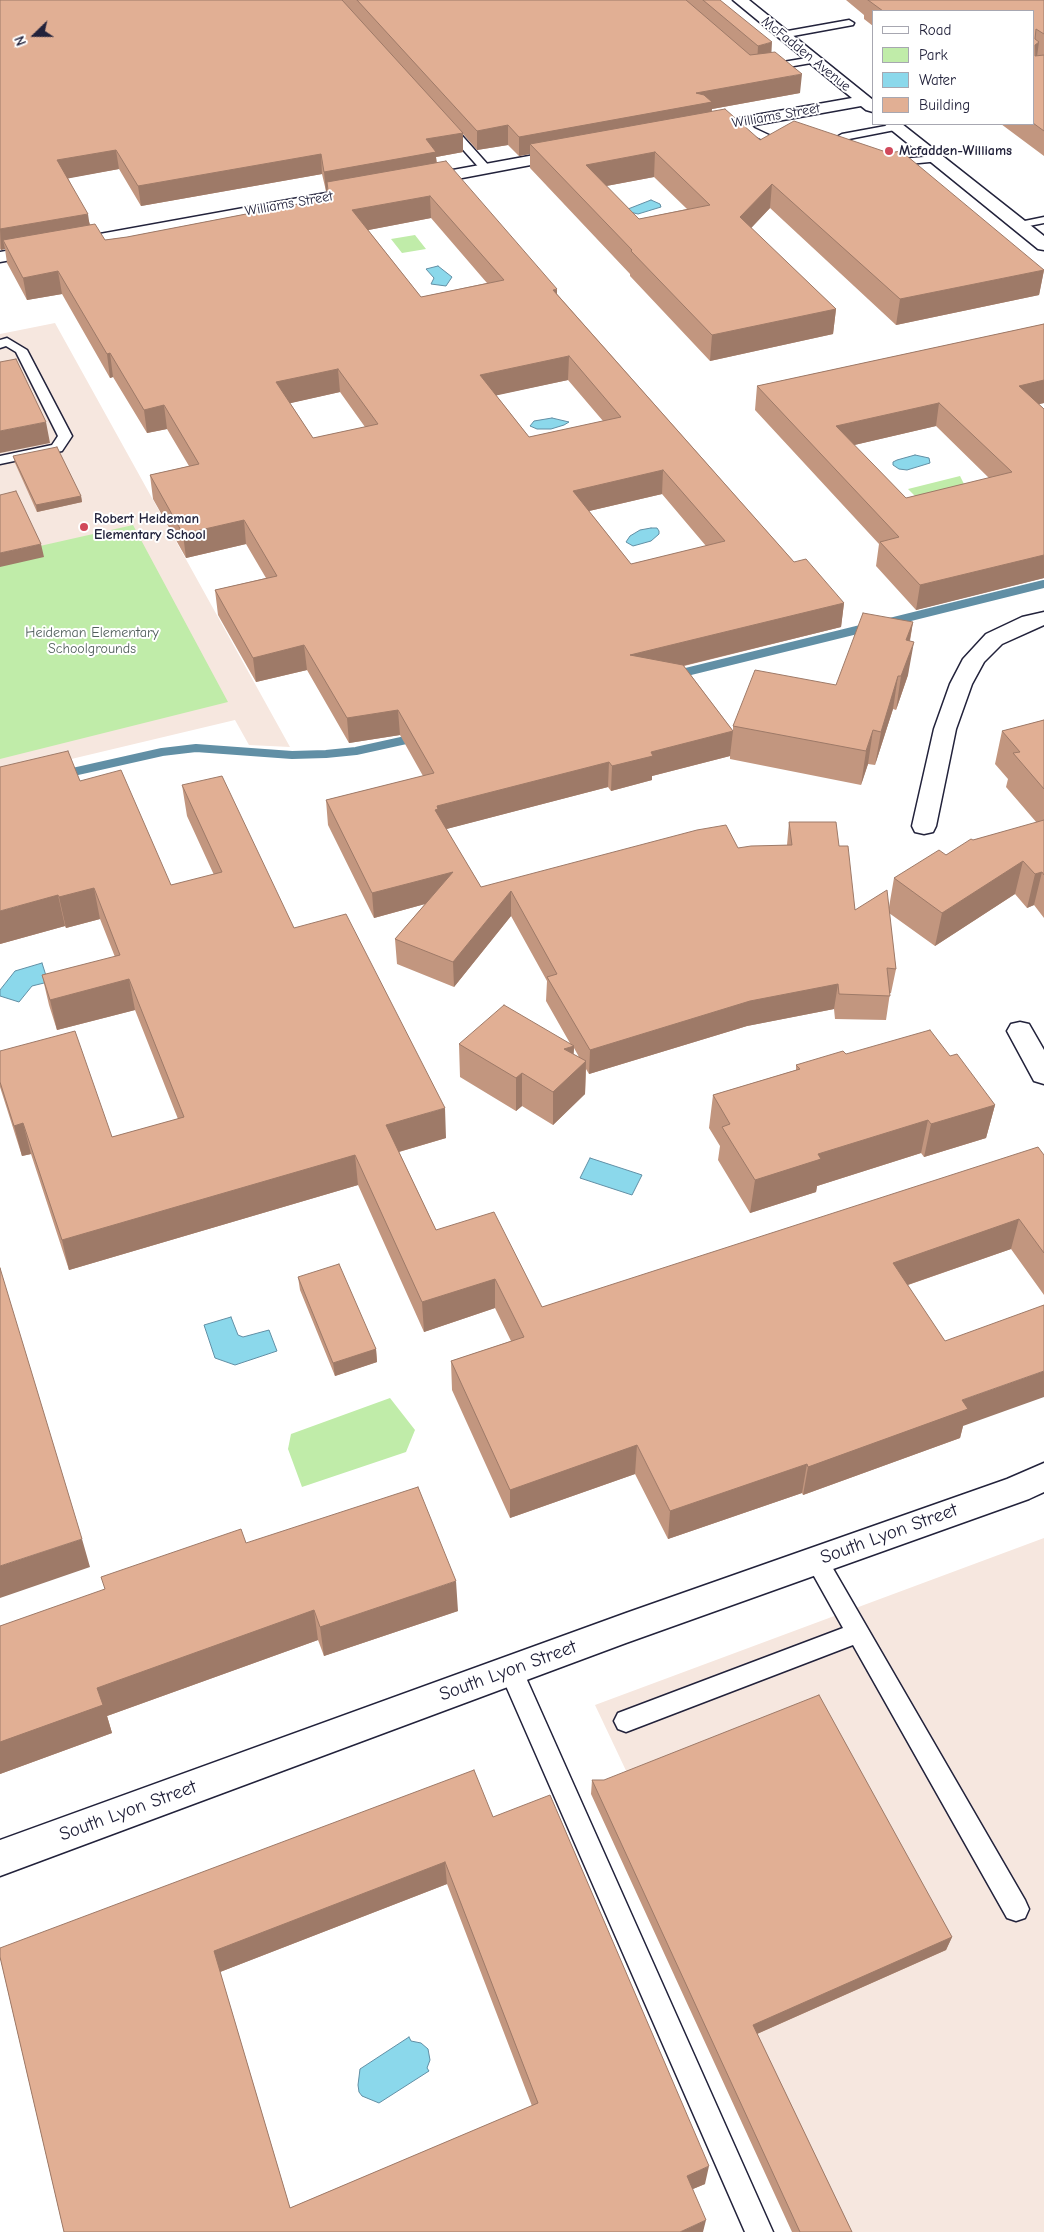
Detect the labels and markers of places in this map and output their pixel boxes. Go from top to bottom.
place label: Mcfadden-Williams [899,143,1012,159]
marker: Mcfadden-Williams [883,145,895,157]
place label: Robert Heideman Elementary School [94,511,206,544]
marker: Robert Heideman Elementary School [78,521,90,533]

